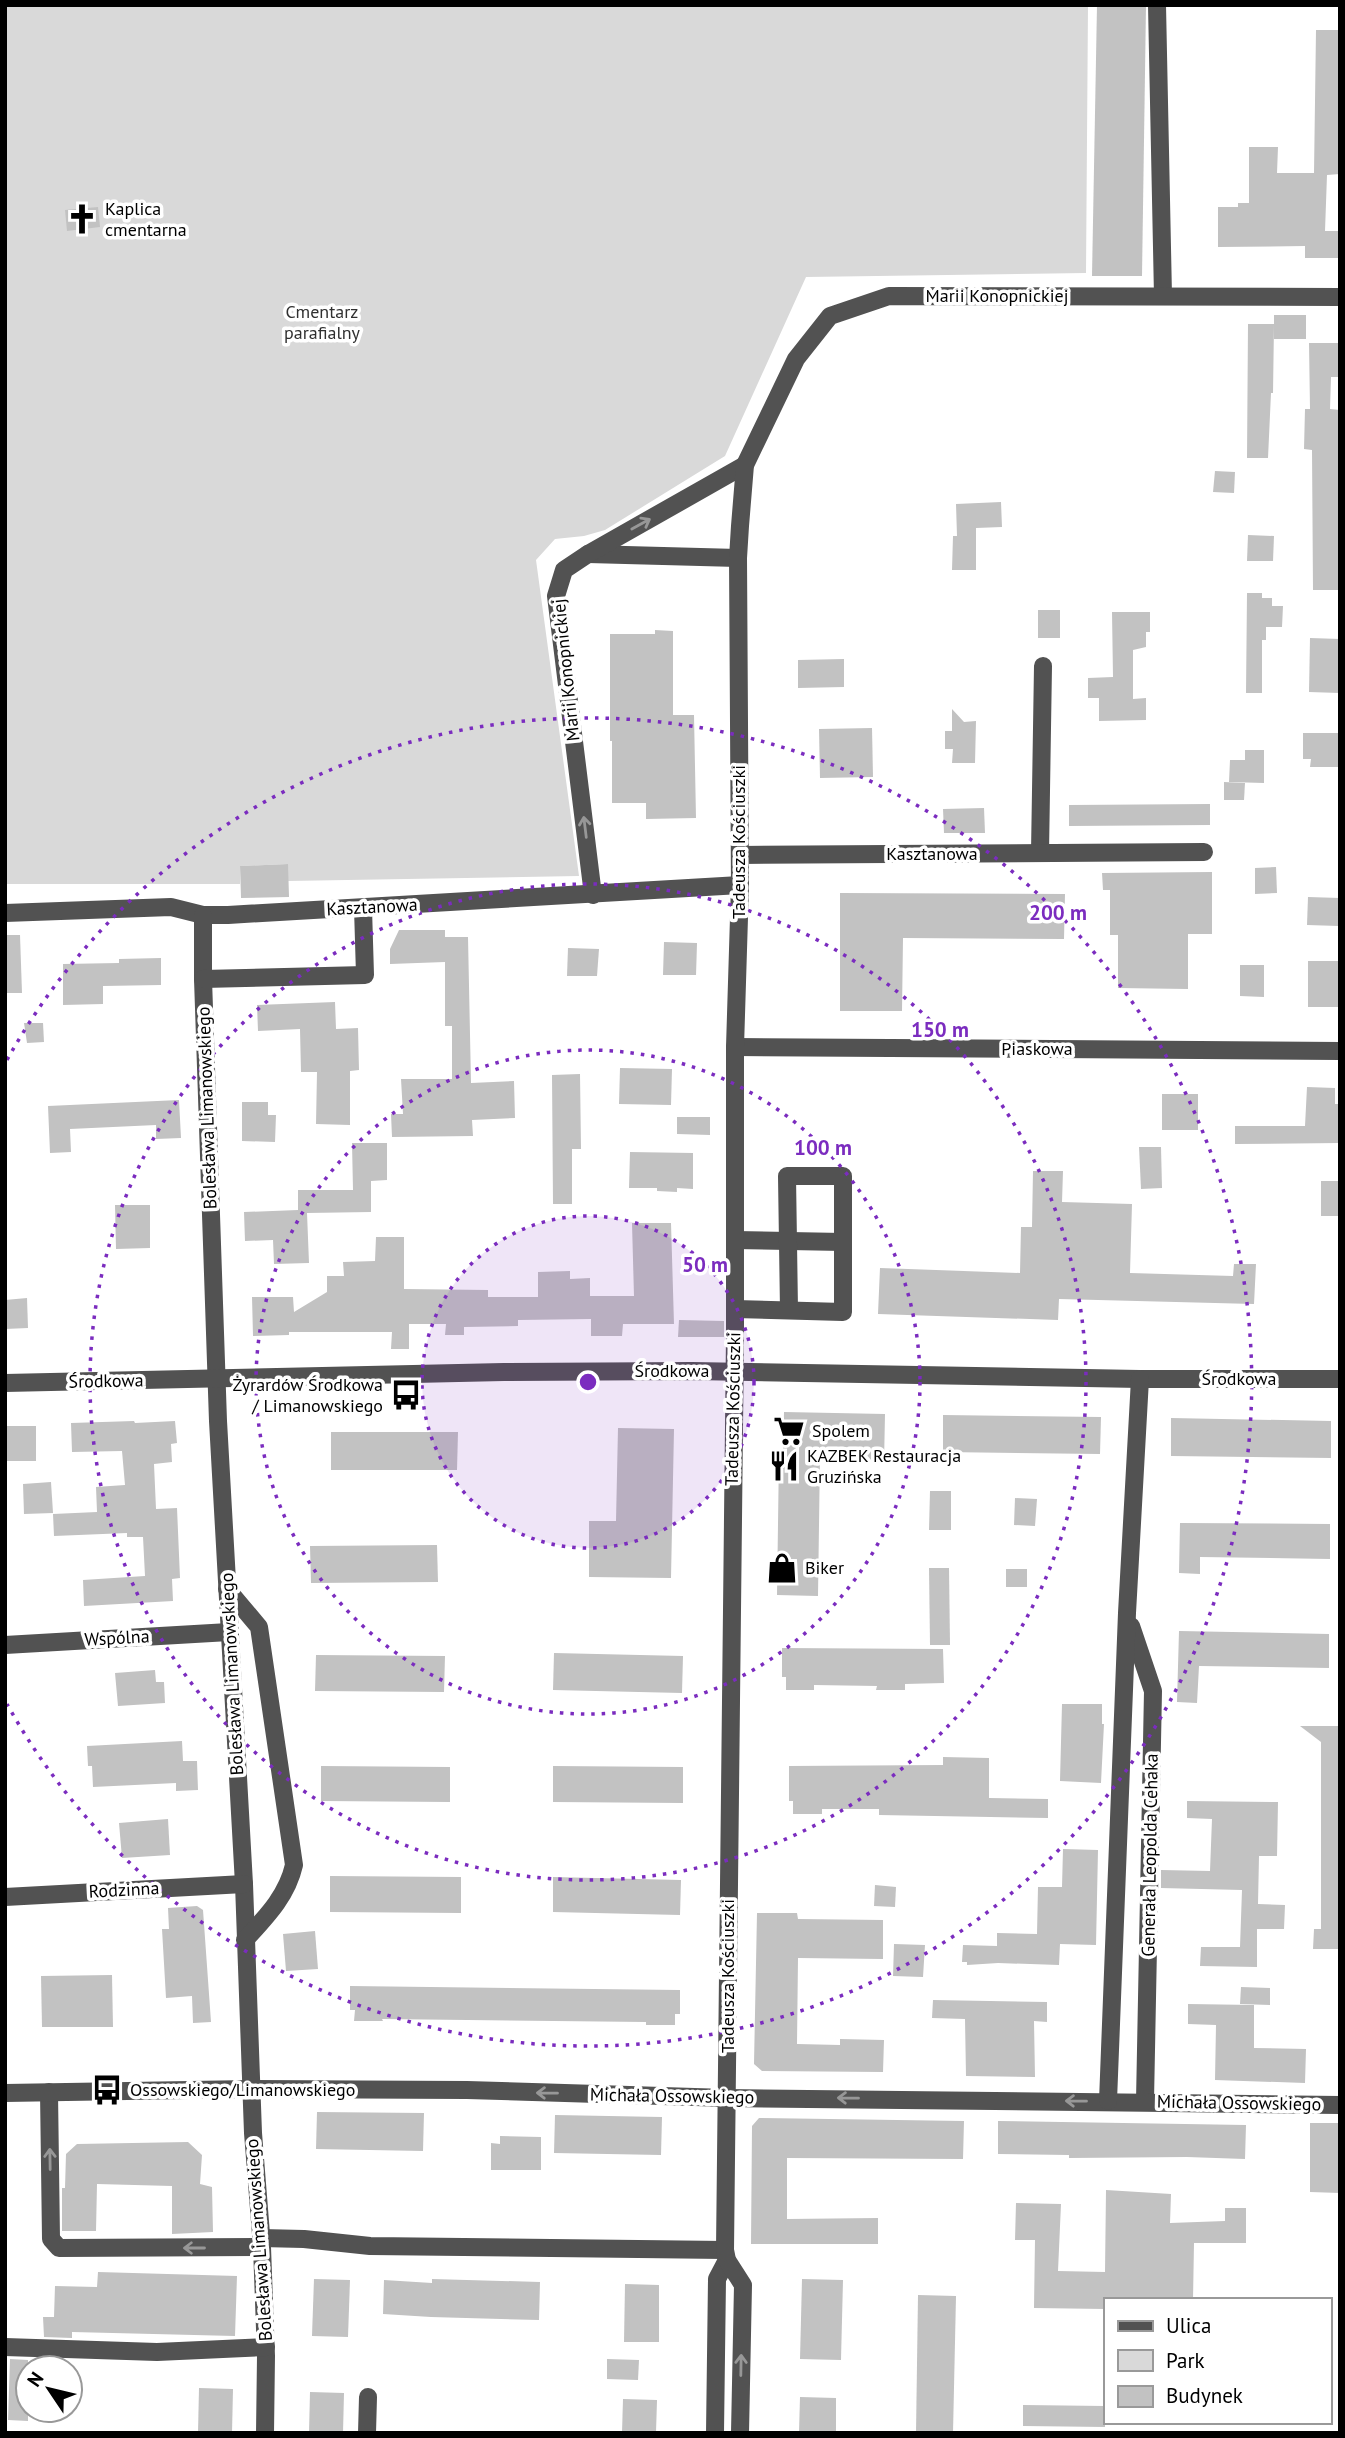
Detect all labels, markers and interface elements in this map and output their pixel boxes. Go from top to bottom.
place label: Kaplica cmentarna [105,197,187,241]
church icon: Kaplica cmentarna [65,202,99,236]
street label: Marii Konopnickiej [926,284,1068,307]
park label: Cmentarz parafialny [284,300,361,344]
one-way arrow [630,517,651,530]
street label: Marii Konopnickiej [547,598,584,742]
street label: Tadeusza Kościuszki [727,765,750,919]
one-way arrow [578,816,591,839]
street label: Kasztanowa [886,842,978,865]
street label: Kasztanowa [326,893,418,920]
text: 200 m [1029,899,1087,926]
street label: Bolesława Limanowskiego [191,1006,222,1210]
text: 150 m [911,1016,969,1043]
street label: Piaskowa [1001,1037,1073,1060]
text: 100 m [794,1134,852,1161]
text: 50 m [682,1251,728,1278]
street label: Tadeusza Kościuszki [720,1332,745,1486]
street label: Środkowa [634,1359,710,1382]
street label: Środkowa [1201,1367,1277,1390]
street label: Środkowa [68,1368,144,1393]
centre of rings [576,1370,600,1394]
place label: Żyrardów Środkowa / Limanowskiego [232,1373,383,1417]
bus stop icon: Żyrardów Środkowa / Limanowskiego [389,1378,423,1412]
supermarket icon: Spolem [772,1414,806,1448]
place label: Spolem [812,1419,870,1442]
place label: KAZBEK Restauracja Gruzińska [807,1444,961,1488]
restaurant icon: KAZBEK Restauracja Gruzińska [767,1449,801,1483]
shop icon: Biker [765,1551,799,1585]
place label: Biker [805,1556,844,1579]
street label: Bolesława Limanowskiego [215,1572,248,1776]
street label: Wspólna [84,1624,150,1651]
street label: Generała Leopolda Cehaka [1136,1753,1163,1957]
street label: Rodzinna [88,1876,160,1903]
street label: Tadeusza Kościuszki [716,1899,739,2053]
bus stop icon: Ossowskiego/Limanowskiego [90,2073,124,2107]
place label: Ossowskiego/Limanowskiego [130,2078,355,2101]
street label: Michała Ossowskiego [590,2083,754,2108]
one-way arrow [536,2086,559,2100]
street label: Michała Ossowskiego [1157,2090,1321,2115]
one-way arrow [837,2092,860,2105]
one-way arrow [1064,2094,1087,2107]
street label: Bolesława Limanowskiego [240,2138,277,2342]
one-way arrow [43,2148,56,2171]
one-way arrow [183,2241,206,2255]
legend [1104,2298,1331,2424]
text: Ulica [1166,2312,1211,2339]
text: Park [1166,2347,1205,2374]
one-way arrow [734,2353,748,2376]
north arrow [14,2354,84,2424]
text: N [22,2367,48,2391]
text: Budynek [1166,2382,1243,2409]

